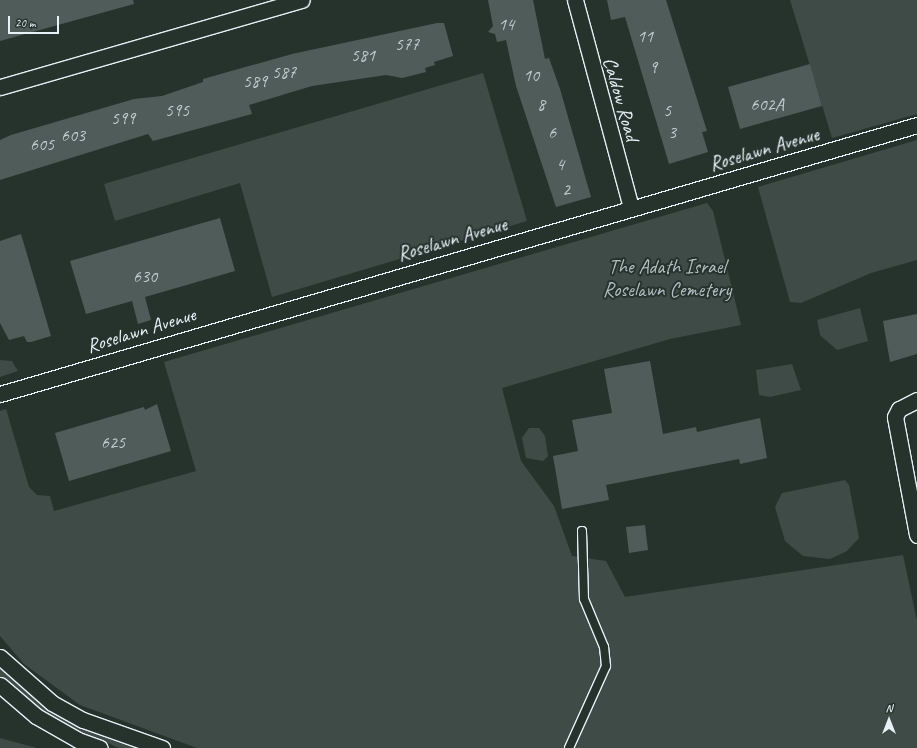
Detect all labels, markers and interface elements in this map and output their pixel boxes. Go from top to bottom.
scale bar [10,8,61,34]
house number: 14 [498,13,514,35]
text: 20 m [15,15,35,31]
house number: 11 [637,25,653,47]
house number: 577 [395,33,419,55]
house number: 581 [351,44,375,66]
street label: Caldow Road [598,55,644,143]
house number: 9 [649,56,657,78]
house number: 587 [272,61,296,83]
house number: 10 [523,64,539,86]
house number: 589 [243,70,267,92]
house number: 8 [537,93,545,115]
house number: 602A [750,93,784,115]
house number: 595 [165,99,189,121]
house number: 5 [663,99,671,121]
house number: 599 [111,107,135,129]
house number: 6 [548,121,556,143]
house number: 3 [668,121,676,143]
street label: Roselawn Avenue [707,122,821,176]
house number: 603 [61,124,85,146]
house number: 605 [30,133,54,155]
house number: 4 [556,153,564,175]
house number: 2 [562,178,570,200]
street label: Roselawn Avenue [395,212,509,266]
park label: The Adath Israel Roselawn Cemetery [603,254,731,301]
house number: 630 [133,265,157,287]
street label: Roselawn Avenue [84,302,198,358]
house number: 625 [101,431,125,453]
north arrow [869,700,909,740]
text: N [886,701,892,715]

